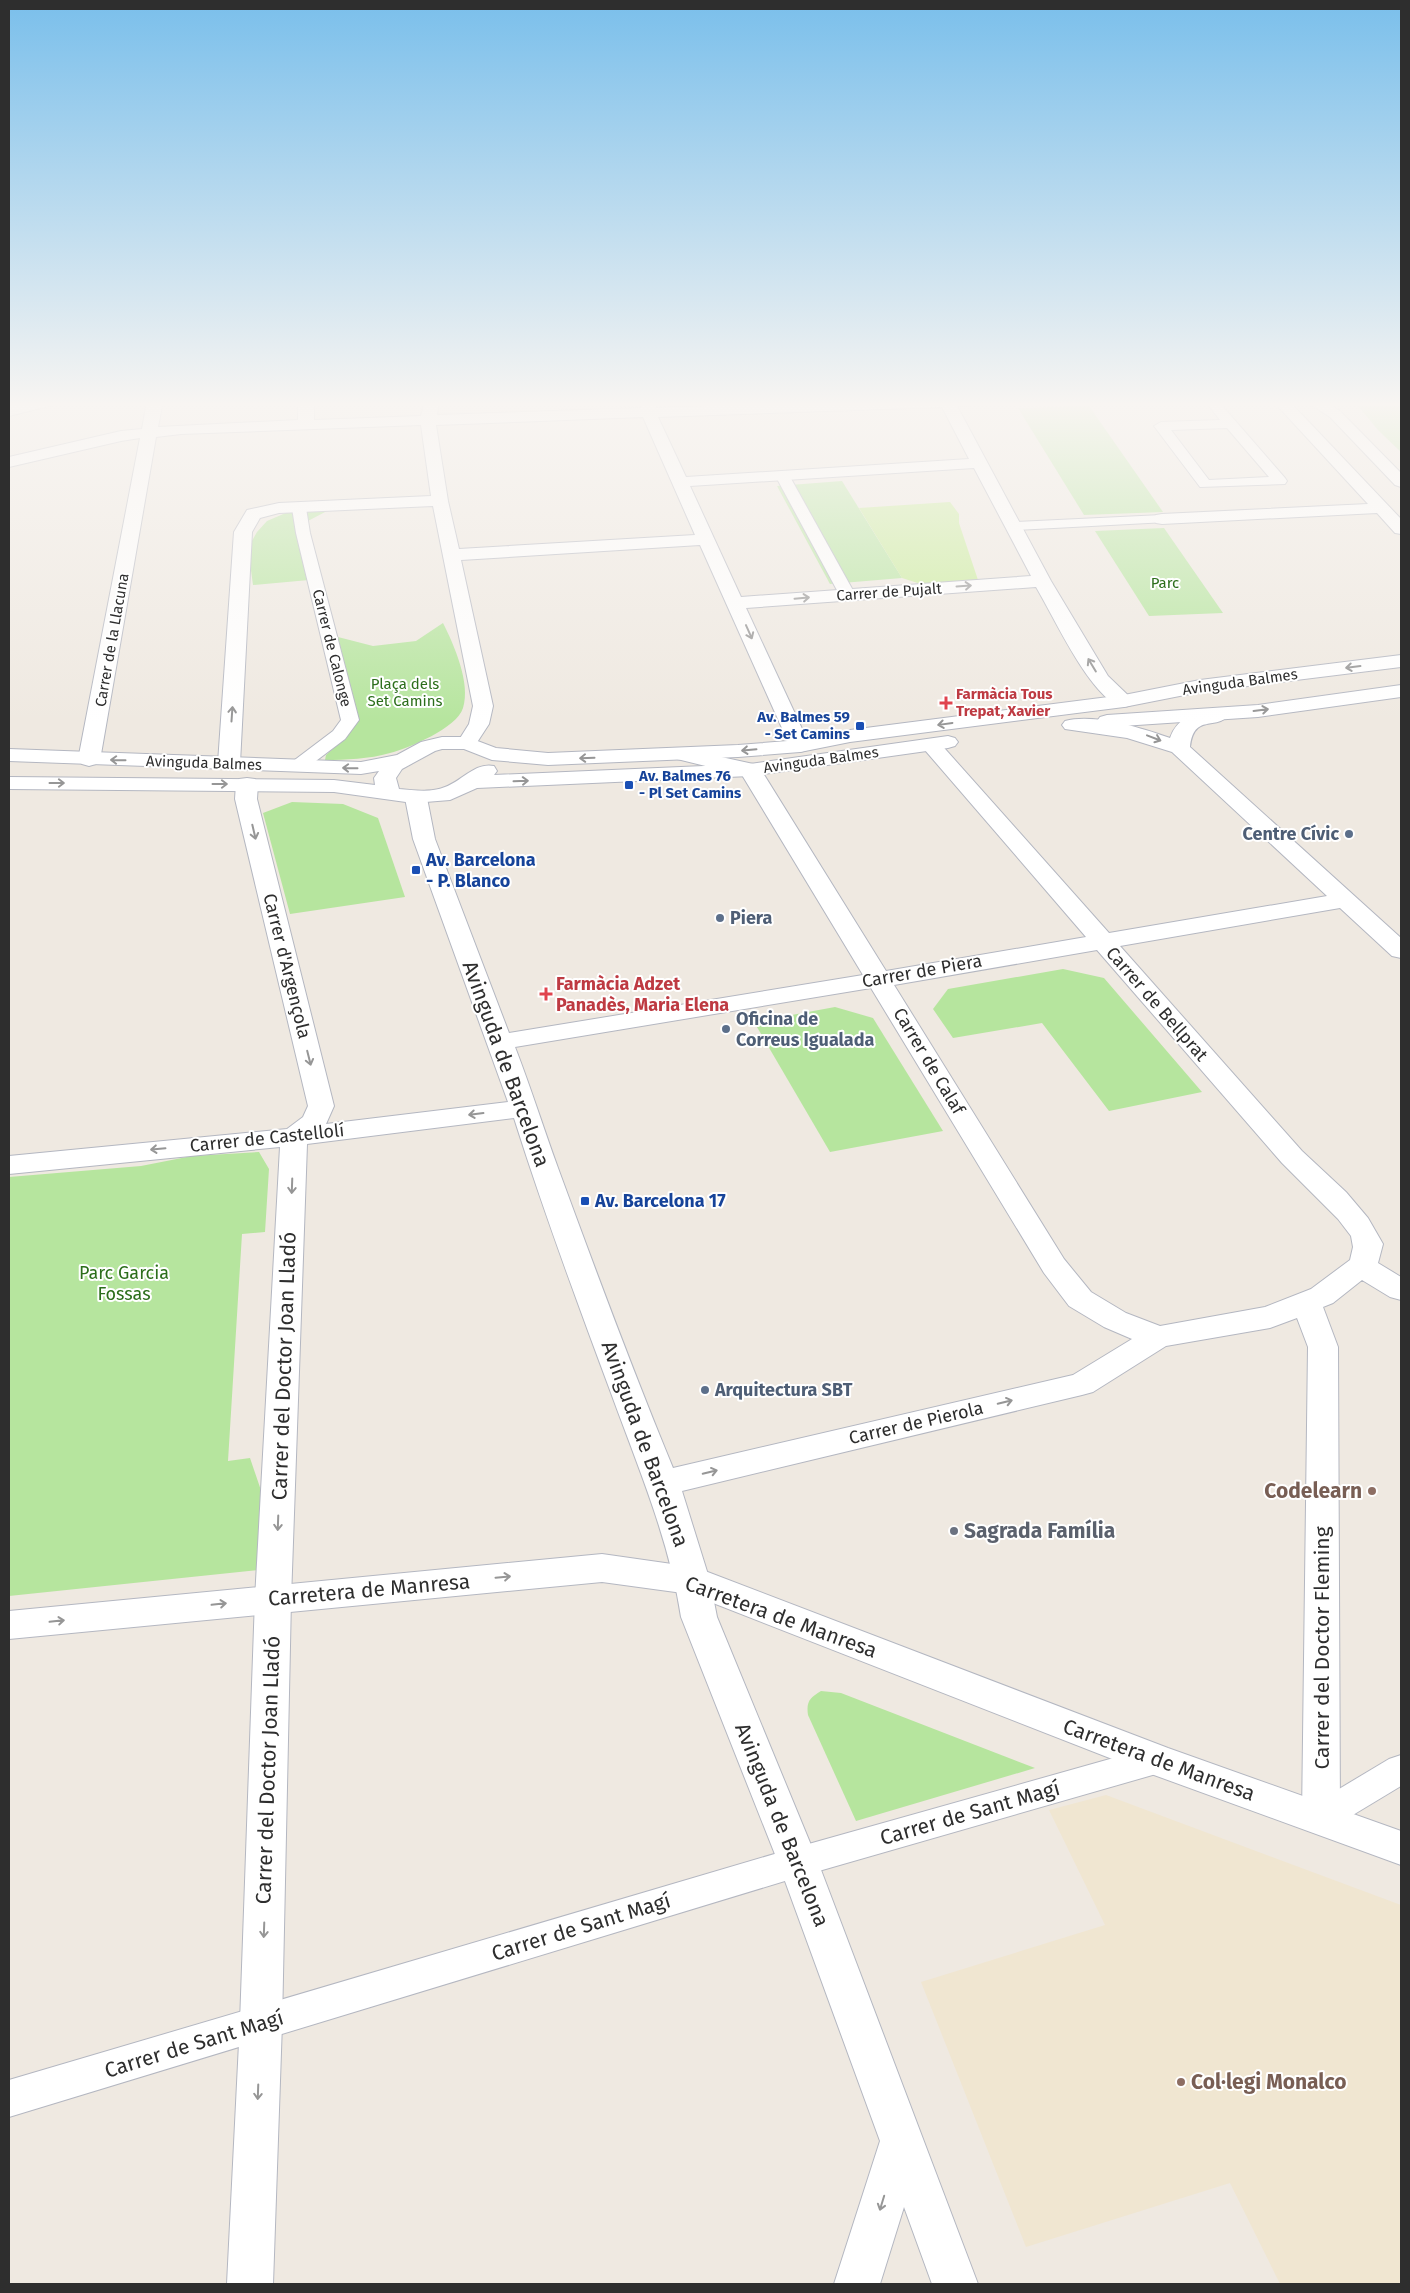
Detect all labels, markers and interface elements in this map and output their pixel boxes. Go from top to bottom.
street label: Carrer de la Llacuna [91,572,133,708]
park label: Parc [1151,574,1179,592]
street label: Carrer de Pujalt [836,579,943,605]
one-way arrow [956,582,972,591]
street label: Carrer de Calonge [309,587,355,709]
one-way arrow [794,593,810,603]
one-way arrow [744,624,754,639]
one-way arrow [1086,659,1096,673]
one-way arrow [1345,662,1361,672]
street label: Avinguda Balmes [1181,665,1299,699]
park label: Plaça dels Set Camins [367,675,443,710]
place label: Farmàcia Tous Trepat, Xavier [956,685,1053,720]
marker: Farmàcia Tous Trepat, Xavier [940,697,952,709]
one-way arrow [1252,705,1268,715]
one-way arrow [228,706,237,722]
place label: Av. Balmes 59 - Set Camins [756,708,850,743]
one-way arrow [937,719,953,729]
marker: Av. Balmes 59 - Set Camins [854,720,866,732]
one-way arrow [1146,734,1161,743]
street label: Avinguda Balmes [762,743,880,777]
one-way arrow [741,745,757,755]
street label: Avinguda Balmes [146,752,262,774]
one-way arrow [579,753,595,762]
one-way arrow [110,755,126,765]
one-way arrow [342,763,358,772]
place label: Av. Balmes 76 - Pl Set Camins [638,767,741,802]
one-way arrow [513,776,529,785]
one-way arrow [49,778,65,788]
one-way arrow [212,779,228,789]
marker: Av. Balmes 76 - Pl Set Camins [623,779,635,791]
place label: Centre Cívic [1243,823,1339,845]
one-way arrow [250,824,259,840]
marker: Centre Cívic [1343,828,1355,840]
place label: Av. Barcelona - P. Blanco [425,849,536,892]
marker: Av. Barcelona - P. Blanco [410,864,422,876]
street label: Carrer d'Argençola [258,891,316,1041]
place label: Piera [730,907,772,929]
marker: Piera [714,912,726,924]
street label: Carrer de Bellprat [1101,942,1213,1066]
street label: Carrer de Piera [860,950,984,992]
street label: Avinguda de Barcelona [457,957,555,1171]
place label: Farmàcia Adzet Panadès, Maria Elena [556,973,729,1016]
marker: Farmàcia Adzet Panadès, Maria Elena [540,988,552,1000]
street label: Carrer de Calaf [889,1004,970,1120]
place label: Oficina de Correus Igualada [736,1008,875,1051]
marker: Oficina de Correus Igualada [720,1023,732,1035]
one-way arrow [305,1050,314,1066]
one-way arrow [469,1109,485,1119]
street label: Carrer de Castellolí [189,1119,345,1157]
one-way arrow [151,1144,167,1154]
one-way arrow [287,1177,296,1193]
place label: Av. Barcelona 17 [594,1190,726,1212]
marker: Av. Barcelona 17 [579,1195,591,1207]
street label: Carrer del Doctor Joan Lladó [266,1231,302,1501]
park label: Parc Garcia Fossas [79,1262,169,1305]
street label: Avinguda de Barcelona [596,1337,694,1551]
place label: Arquitectura SBT [714,1379,853,1401]
marker: Arquitectura SBT [699,1384,711,1396]
street label: Carrer de Pierola [847,1397,985,1449]
one-way arrow [996,1397,1012,1406]
one-way arrow [702,1467,718,1476]
place label: Codelearn [1264,1478,1362,1504]
marker: Codelearn [1366,1485,1378,1497]
one-way arrow [273,1515,282,1531]
place label: Sagrada Família [964,1518,1115,1544]
marker: Sagrada Família [948,1525,960,1537]
street label: Carrer del Doctor Fleming [1309,1526,1335,1770]
street label: Carretera de Manresa [267,1568,471,1612]
street label: Carretera de Manresa [681,1570,881,1664]
one-way arrow [494,1572,510,1582]
one-way arrow [211,1599,227,1609]
one-way arrow [49,1616,65,1625]
street label: Carrer del Doctor Joan Lladó [250,1635,286,1905]
street label: Carretera de Manresa [1059,1713,1259,1807]
street label: Avinguda de Barcelona [729,1719,835,1931]
street label: Carrer de Sant Magí [877,1775,1063,1851]
street label: Carrer de Sant Magí [488,1887,674,1967]
one-way arrow [259,1922,269,1938]
street label: Carrer de Sant Magí [101,2004,287,2084]
place label: Col·legi Monalco [1191,2069,1346,2095]
marker: Col·legi Monalco [1175,2076,1187,2088]
one-way arrow [254,2084,263,2100]
one-way arrow [877,2195,886,2210]

